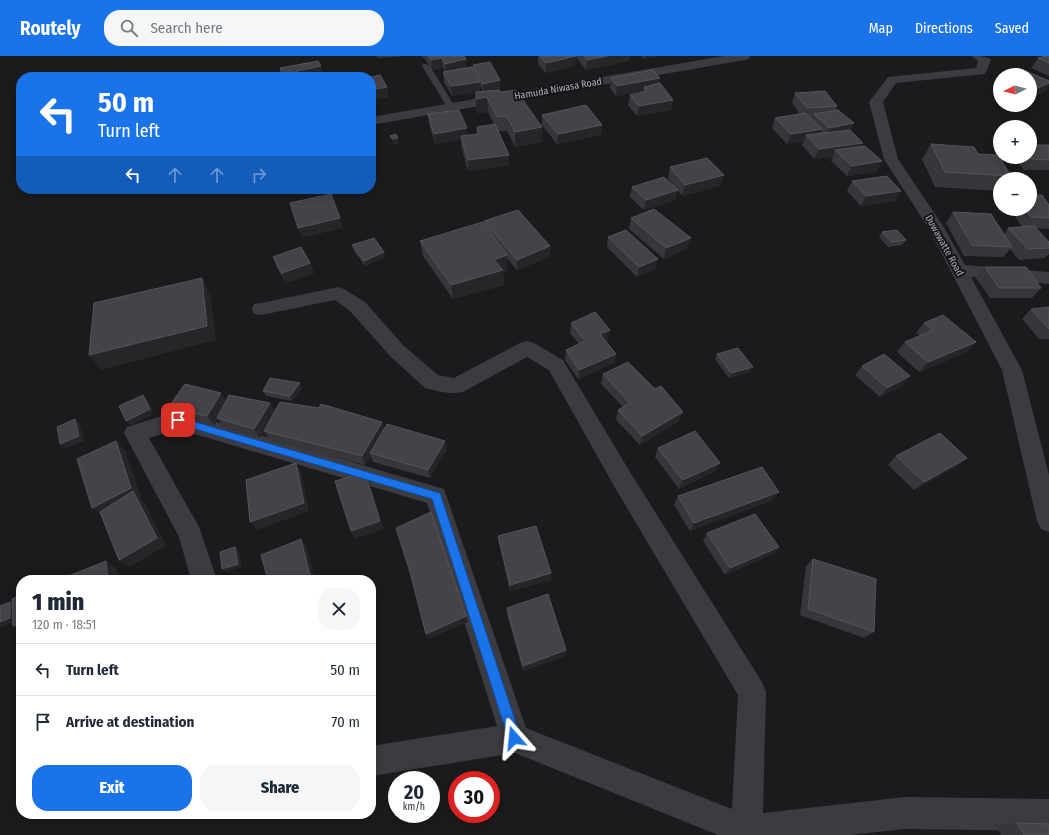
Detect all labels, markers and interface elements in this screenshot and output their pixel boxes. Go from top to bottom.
search box [104,10,384,46]
text: Routely [20,17,80,40]
icon: search [118,17,140,39]
text: Search here [150,19,223,37]
text: Map [869,20,893,37]
text: Directions [915,20,973,37]
text: Saved [995,20,1029,37]
north arrow [993,68,1037,112]
map controls [993,68,1037,216]
street label: Hamuda Niwasa Road [514,75,603,103]
text: 50 m [98,86,154,119]
icon: left [32,88,84,140]
text: Turn left [98,120,160,142]
button: + [993,120,1037,164]
icon: left [122,164,144,186]
icon: ahead [164,164,186,186]
icon: ahead [206,164,228,186]
icon: right [248,164,270,186]
button: − [993,172,1037,216]
street label: Duwawatte Road [922,213,966,278]
pin [161,403,195,437]
icon: arrive [167,409,189,431]
text: 1 min [32,588,84,616]
button: close [318,588,360,630]
text: 120 m · 18:51 [32,617,96,632]
icon: left [32,659,54,681]
text: Turn left [66,661,119,679]
text: 50 m [330,661,360,679]
icon: arrive [32,711,54,733]
text: Arrive at destination [66,713,194,731]
text: 70 m [331,713,360,731]
position arrow [493,717,535,759]
button: Exit [32,765,192,811]
button: Share [200,765,360,811]
speed limit sign: 30 [448,771,500,823]
text: 20 [404,780,424,804]
text: km/h [403,801,425,813]

